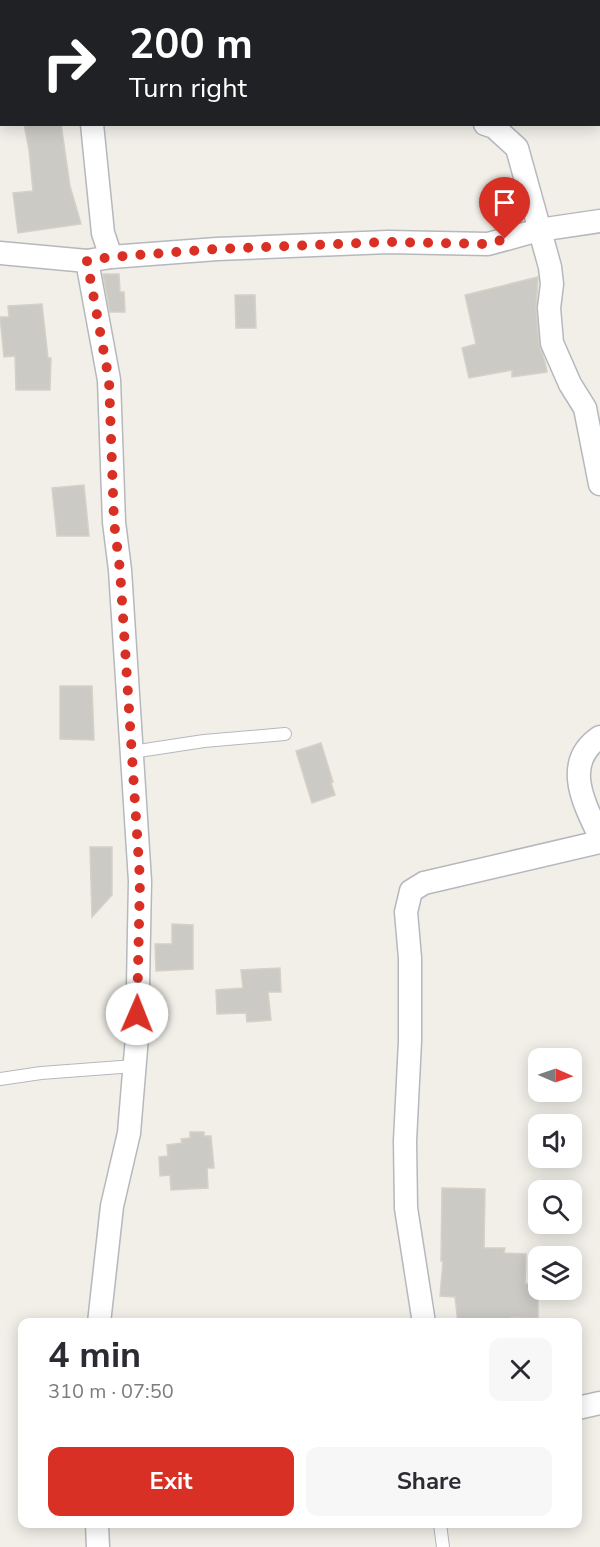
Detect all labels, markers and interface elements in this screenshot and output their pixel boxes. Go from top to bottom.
text: 200 m [129,16,253,73]
icon: right [30,24,108,102]
text: Turn right [129,70,247,107]
pin [479,177,530,239]
icon: arrive [488,186,521,219]
position arrow [105,982,169,1046]
north arrow [528,1048,582,1102]
map controls [528,1048,582,1300]
button: sound [528,1114,582,1168]
button: search [528,1180,582,1234]
button: layers [528,1246,582,1300]
text: 4 min [48,1331,141,1380]
button: close [489,1338,552,1401]
text: 310 m · 07:50 [48,1378,174,1405]
button: Exit [48,1447,294,1516]
button: Share [306,1447,552,1516]

